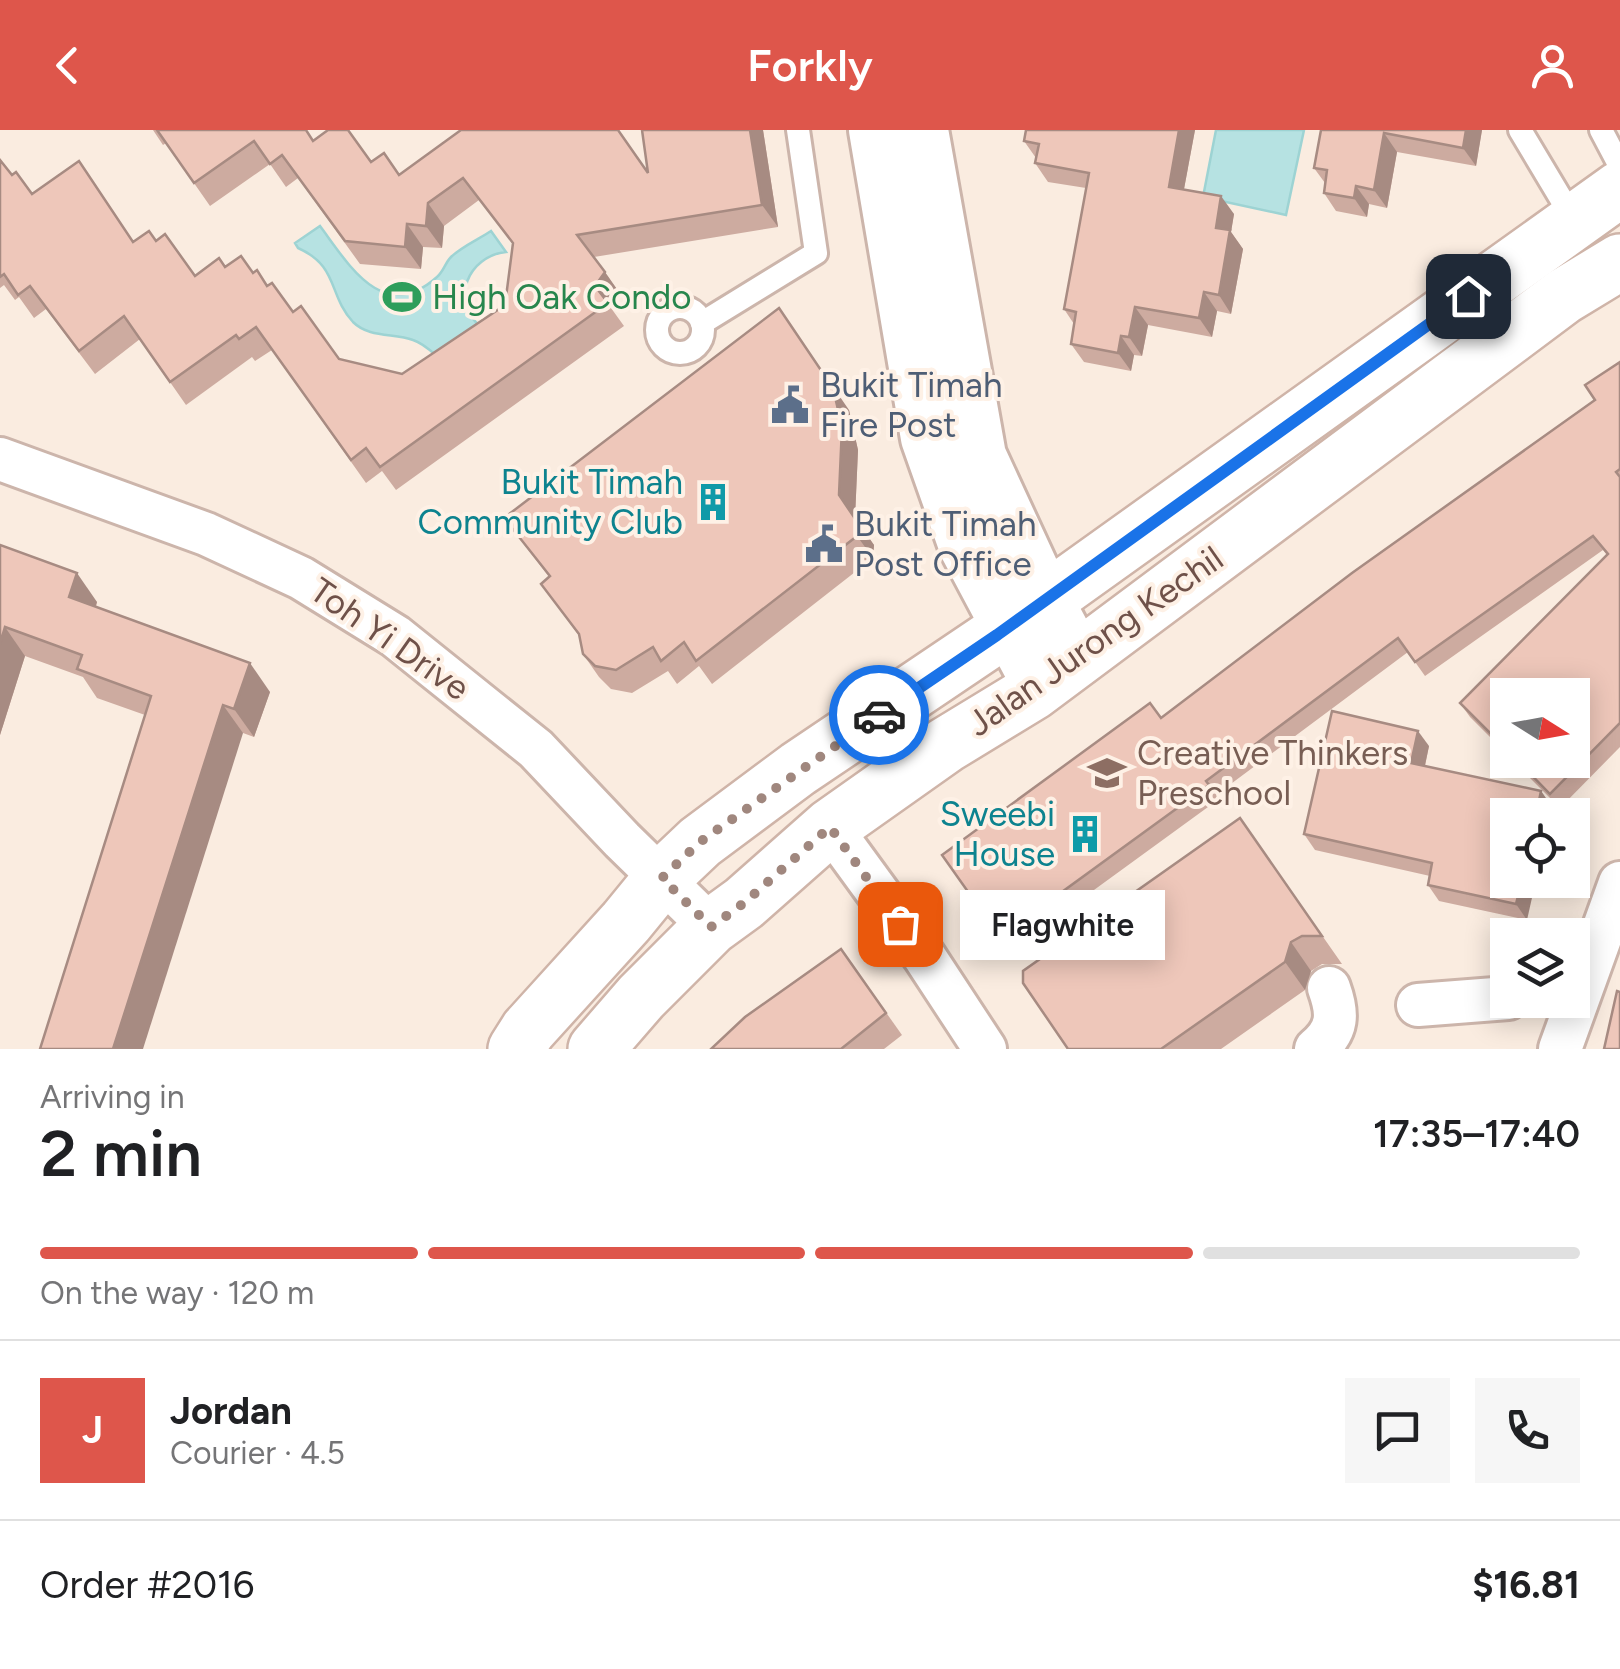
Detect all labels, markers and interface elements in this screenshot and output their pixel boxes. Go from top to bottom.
icon: back [40,38,95,93]
text: Forkly [747,38,873,92]
icon: person [1525,38,1580,93]
pin [1426,254,1511,339]
icon: home [1441,269,1496,324]
sports icon: High Oak Condo [381,276,423,318]
place label: High Oak Condo [432,276,692,318]
place label: Bukit Timah Fire Post [820,364,1003,446]
public building icon: Bukit Timah Fire Post [769,384,811,426]
place label: Bukit Timah Community Club [417,461,683,543]
building icon: Bukit Timah Community Club [692,481,734,523]
place label: Bukit Timah Post Office [854,503,1037,585]
public building icon: Bukit Timah Post Office [803,523,845,565]
street label: Jalan Jurong Kechil [959,537,1231,745]
street label: Toh Yi Drive [302,569,478,709]
courier [829,665,929,765]
north arrow [1490,678,1590,778]
map controls [1490,678,1590,1018]
icon: car [852,688,907,743]
place label: Creative Thinkers Preschool [1137,732,1408,814]
school or university icon: Creative Thinkers Preschool [1086,752,1128,794]
place label: Sweebi House [940,793,1055,875]
button: locate [1490,798,1590,898]
building icon: Sweebi House [1064,813,1106,855]
pin [858,882,943,967]
callout: Flagwhite [960,889,1165,959]
icon: bag [873,897,928,952]
text: Flagwhite [991,906,1134,944]
button: layers [1490,918,1590,1018]
text: Arriving in [40,1078,185,1116]
text: 17:35–17:40 [1373,1111,1580,1157]
text: 2 min [40,1114,202,1192]
text: On the way · 120 m [40,1274,314,1312]
button: chat [1345,1378,1450,1483]
button: phone [1475,1378,1580,1483]
text: Jordan [170,1388,292,1434]
text: J [82,1407,103,1453]
text: Courier · 4.5 [170,1434,345,1472]
text: Order #2016 [40,1562,254,1608]
text: $16.81 [1472,1562,1580,1608]

